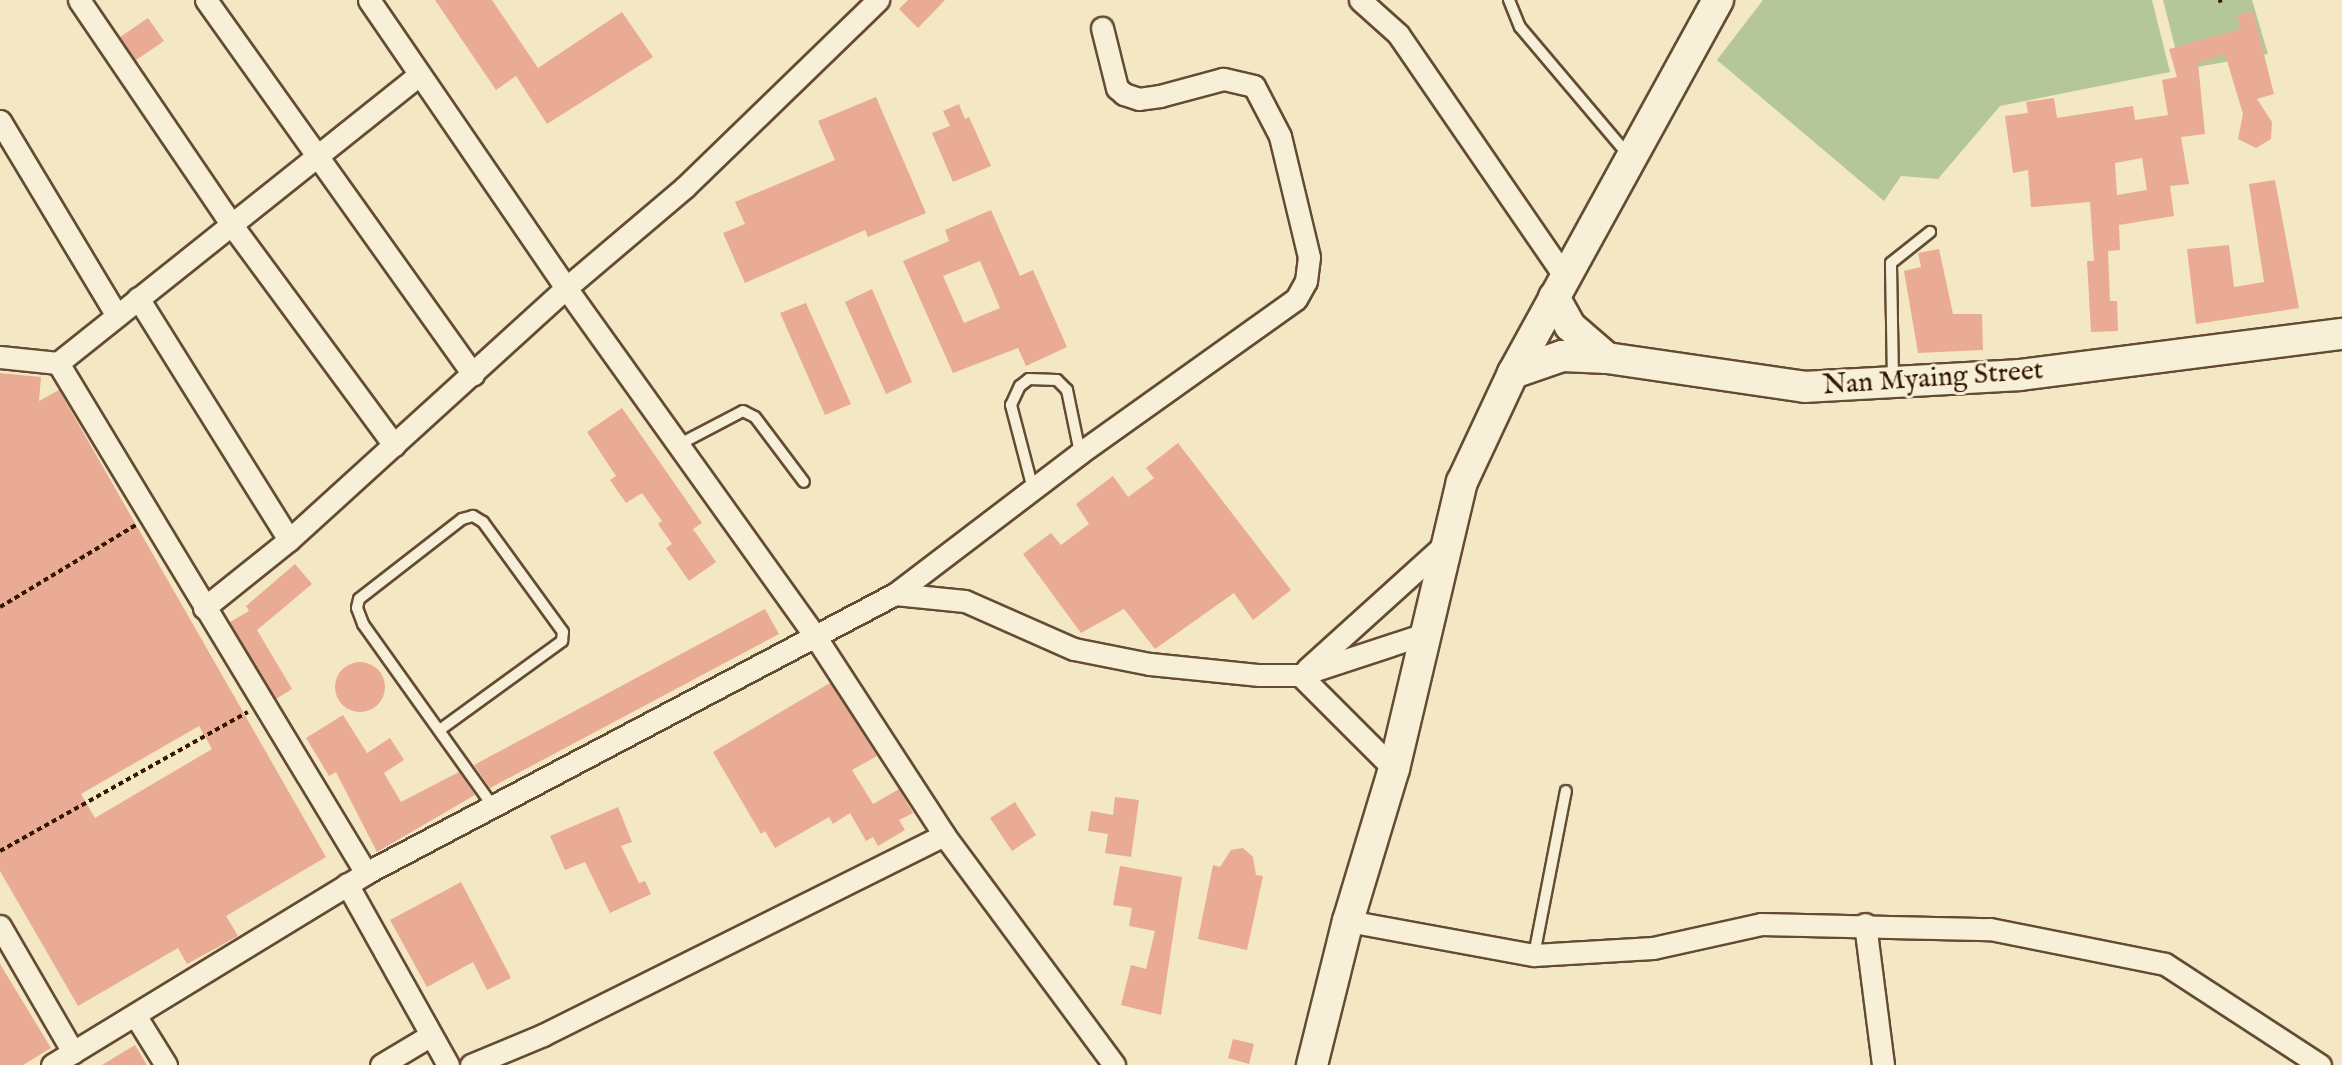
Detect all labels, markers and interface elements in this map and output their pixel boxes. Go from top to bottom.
street label: Nan Myaing Street [1822,355,2044,403]

